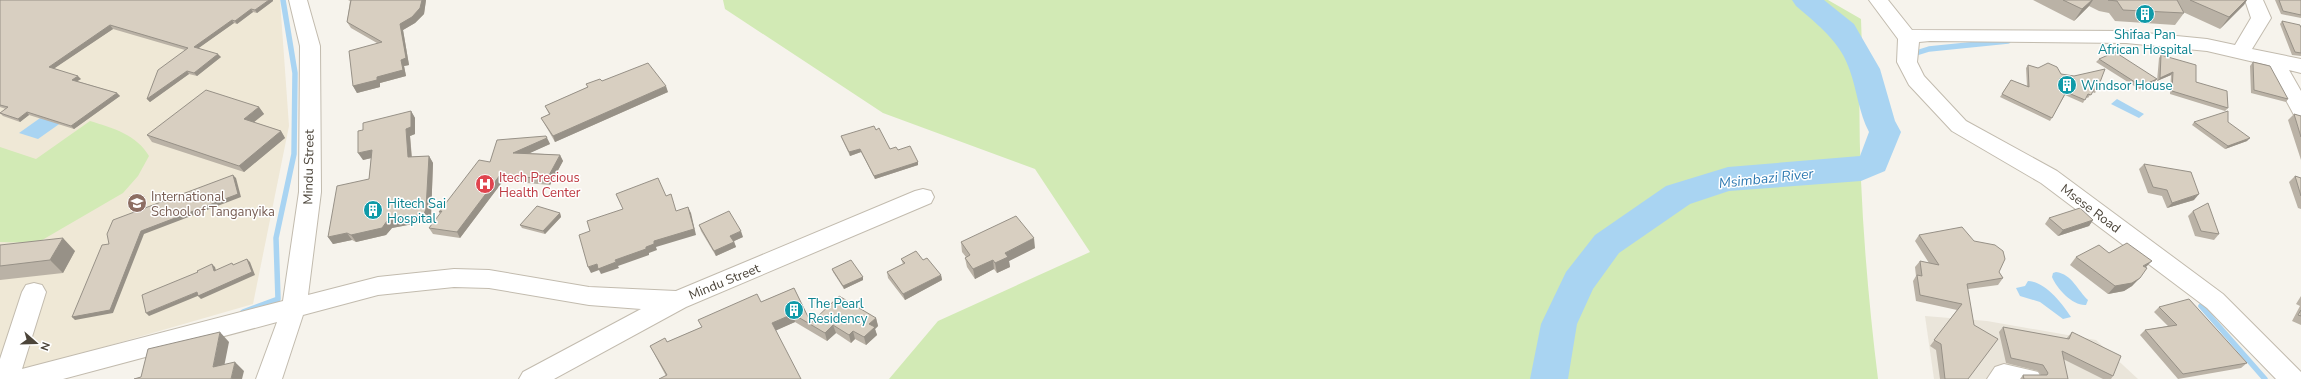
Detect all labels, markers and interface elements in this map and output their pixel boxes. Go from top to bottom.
building icon: Shifaa Pan African Hospital [2134,3,2156,25]
place label: Shifaa Pan African Hospital [2098,26,2192,59]
building icon: Windsor House [2056,74,2078,96]
place label: Windsor House [2081,77,2172,95]
street label: Mindu Street [299,129,319,205]
water label: Msimbazi River [1718,164,1815,193]
place label: Itech Precious Health Center [499,169,581,202]
hospital icon: Itech Precious Health Center [474,173,496,195]
street label: Msese Road [2057,180,2124,237]
place label: International School of Tanganyika [151,188,275,221]
school or university icon: International School of Tanganyika [126,192,148,214]
place label: Hitech Sai Hospital [387,195,446,228]
building icon: Hitech Sai Hospital [362,199,384,221]
street label: Mindu Street [686,259,763,304]
place label: The Pearl Residency [808,295,868,328]
building icon: The Pearl Residency [783,299,805,321]
north arrow [16,323,56,363]
text: N [36,340,53,353]

